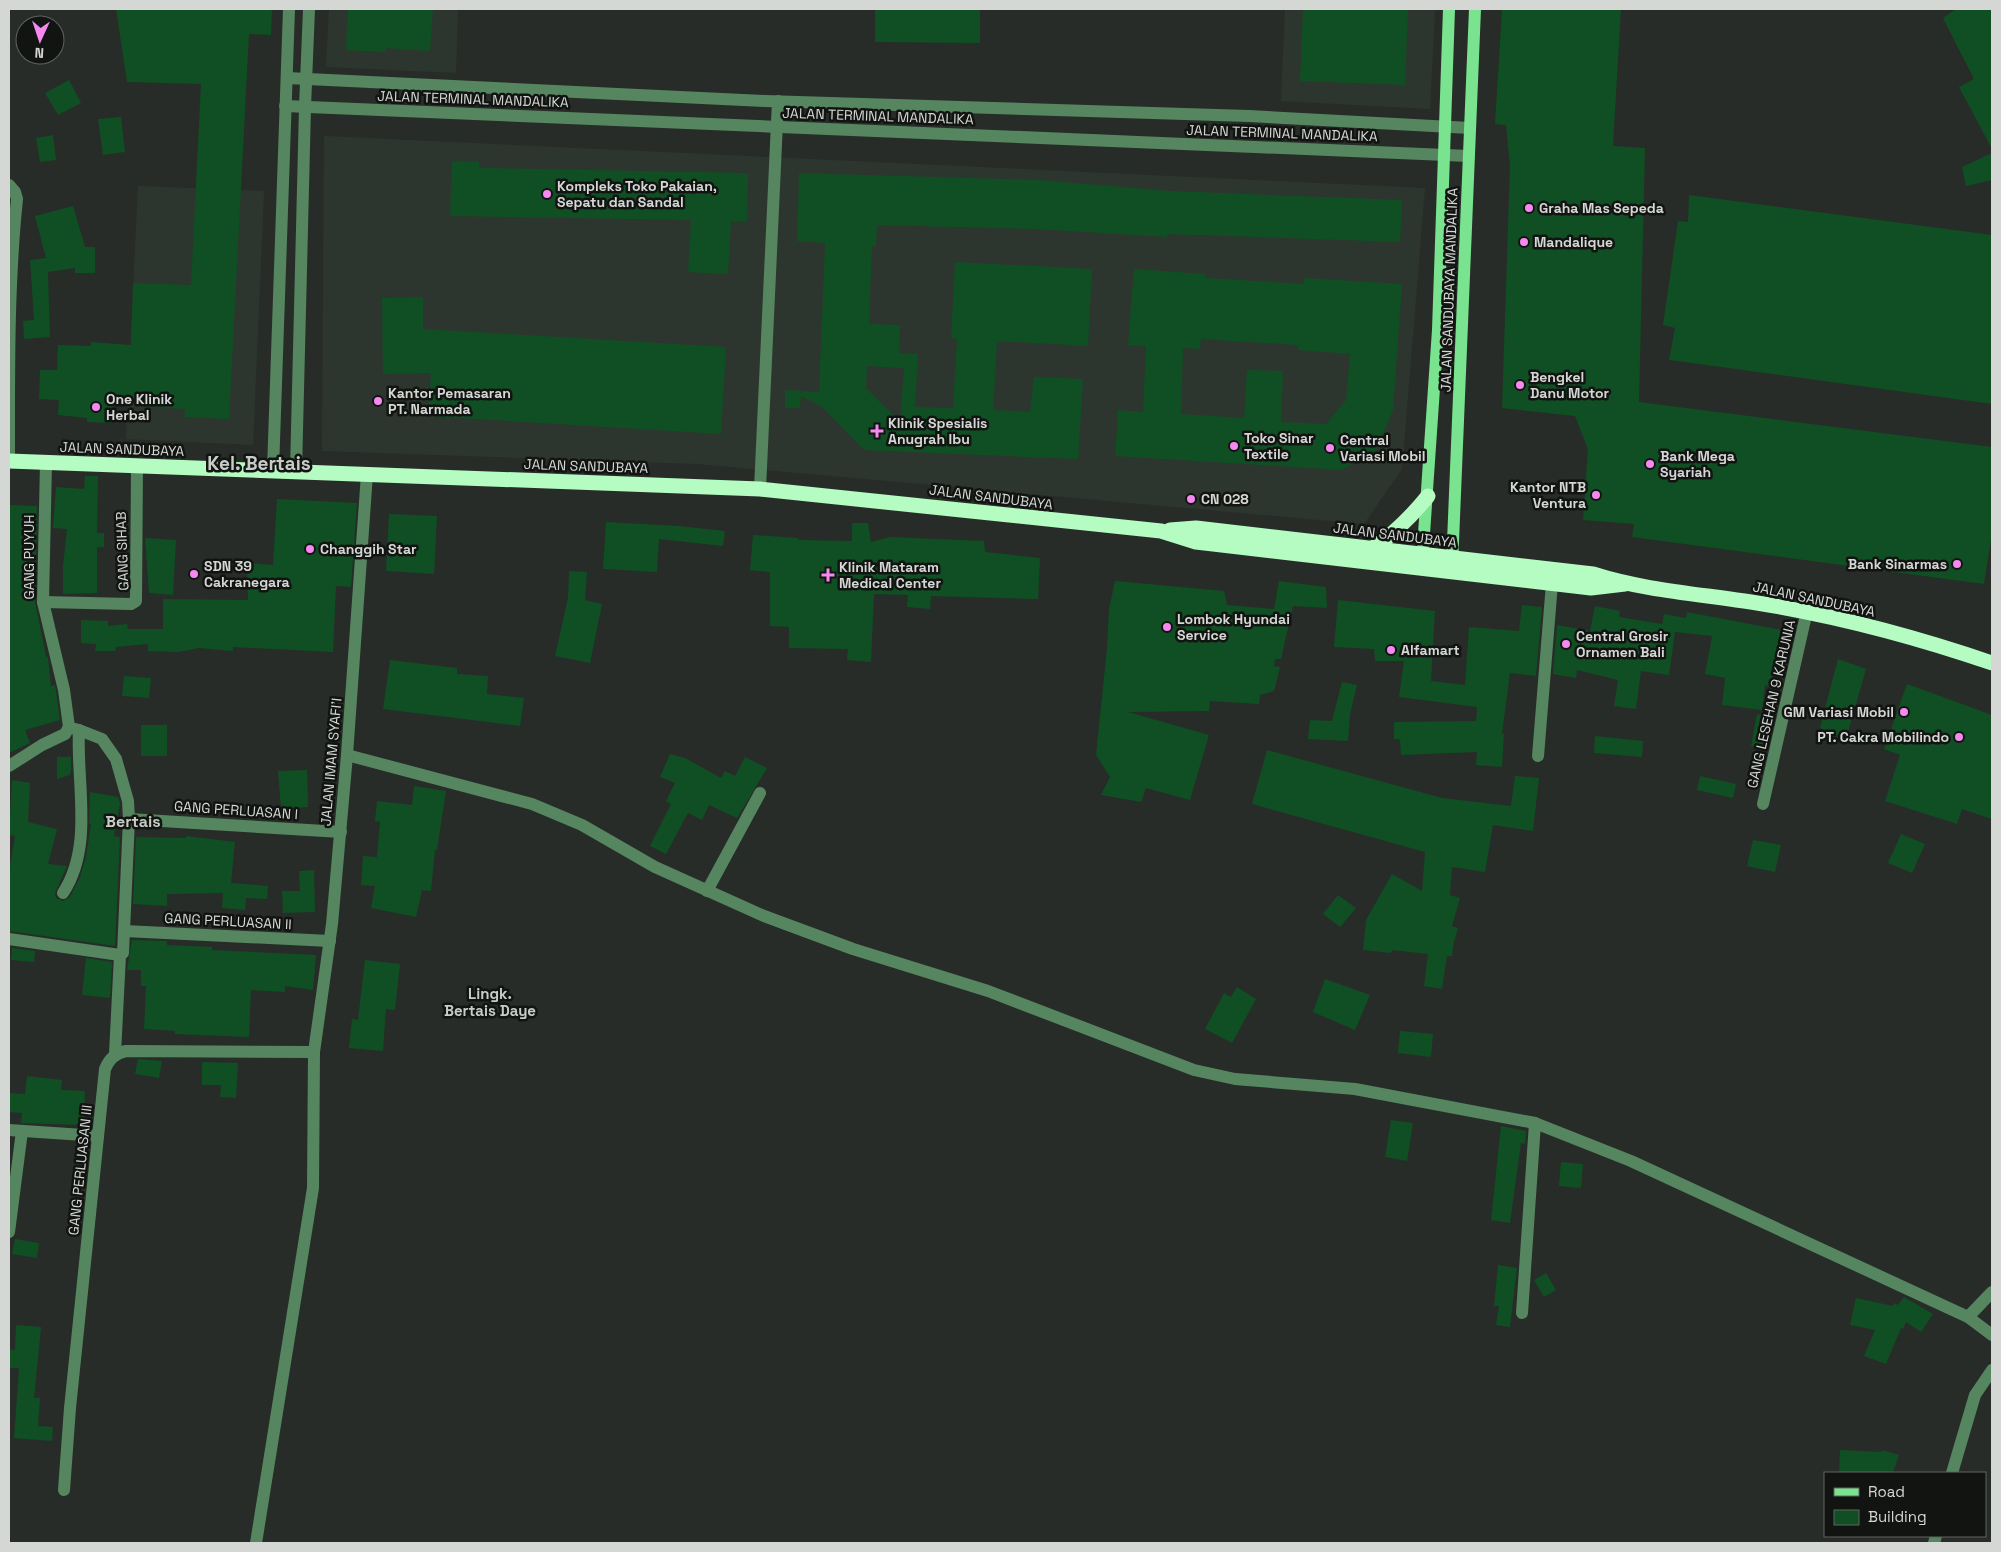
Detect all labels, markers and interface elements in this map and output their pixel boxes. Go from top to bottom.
north arrow [15,15,65,65]
text: N [34,44,44,62]
street label: JALAN TERMINAL MANDALIKA [377,87,569,111]
street label: JALAN TERMINAL MANDALIKA [782,104,974,128]
street label: JALAN TERMINAL MANDALIKA [1186,121,1378,145]
place label: Kompleks Toko Pakaian, Sepatu dan Sandal [557,177,717,211]
street label: JALAN SANDUBAYA MANDALIKA [1436,187,1462,393]
marker: Kompleks Toko Pakaian, Sepatu dan Sandal [541,188,553,200]
place label: Graha Mas Sepeda [1539,199,1664,217]
marker: Graha Mas Sepeda [1523,202,1535,214]
place label: Mandalique [1534,233,1613,251]
marker: Mandalique [1518,236,1530,248]
place label: Bengkel Danu Motor [1530,368,1609,402]
marker: Bengkel Danu Motor [1514,379,1526,391]
place label: Kantor Pemasaran PT. Narmada [388,384,511,418]
place label: One Klinik Herbal [106,390,172,424]
marker: Kantor Pemasaran PT. Narmada [372,395,384,407]
marker: One Klinik Herbal [90,401,102,413]
place label: Klinik Spesialis Anugrah Ibu [888,414,987,448]
marker: Klinik Spesialis Anugrah Ibu [870,424,884,438]
place label: Toko Sinar Textile [1244,429,1314,463]
place label: Central Variasi Mobil [1340,431,1426,465]
street label: JALAN SANDUBAYA [59,438,185,460]
marker: Toko Sinar Textile [1228,440,1240,452]
marker: Central Variasi Mobil [1324,442,1336,454]
place label: Bank Mega Syariah [1660,447,1735,481]
district label: Kel. Bertais [207,451,311,476]
street label: JALAN SANDUBAYA [523,455,649,477]
marker: Bank Mega Syariah [1644,458,1656,470]
place label: Kantor NTB Ventura [1510,478,1586,512]
street label: JALAN SANDUBAYA [928,480,1054,514]
marker: Kantor NTB Ventura [1590,489,1602,501]
place label: CN 028 [1201,490,1249,508]
marker: CN 028 [1185,493,1197,505]
street label: GANG SIHAB [112,511,132,591]
street label: GANG PUYUH [20,515,38,599]
street label: JALAN SANDUBAYA [1332,518,1458,552]
place label: Changgih Star [320,540,417,558]
marker: Changgih Star [304,543,316,555]
place label: Bank Sinarmas [1848,555,1947,573]
place label: SDN 39 Cakranegara [204,557,290,591]
place label: Klinik Mataram Medical Center [839,558,941,592]
marker: Bank Sinarmas [1951,558,1963,570]
marker: SDN 39 Cakranegara [188,568,200,580]
marker: Klinik Mataram Medical Center [821,568,835,582]
street label: JALAN SANDUBAYA [1751,577,1877,621]
place label: Lombok Hyundai Service [1177,610,1290,644]
street label: GANG LESEHAN 9 KARUNIA [1743,618,1799,790]
marker: Lombok Hyundai Service [1161,621,1173,633]
place label: Central Grosir Ornamen Bali [1576,627,1669,661]
marker: Central Grosir Ornamen Bali [1560,638,1572,650]
place label: Alfamart [1401,641,1460,659]
marker: Alfamart [1385,644,1397,656]
street label: JALAN IMAM SYAFI'I [316,697,346,827]
place label: GM Variasi Mobil [1783,703,1894,721]
marker: GM Variasi Mobil [1898,706,1910,718]
place label: PT. Cakra Mobilindo [1817,728,1949,746]
marker: PT. Cakra Mobilindo [1953,731,1965,743]
street label: GANG PERLUASAN I [173,797,299,823]
district label: Bertais [105,811,161,832]
street label: GANG PERLUASAN II [164,909,292,933]
district label: Lingk. Bertais Daye [444,984,536,1020]
street label: GANG PERLUASAN III [64,1104,96,1236]
legend [1824,1472,1986,1537]
text: Road [1868,1482,1905,1501]
text: Building [1868,1507,1927,1526]

